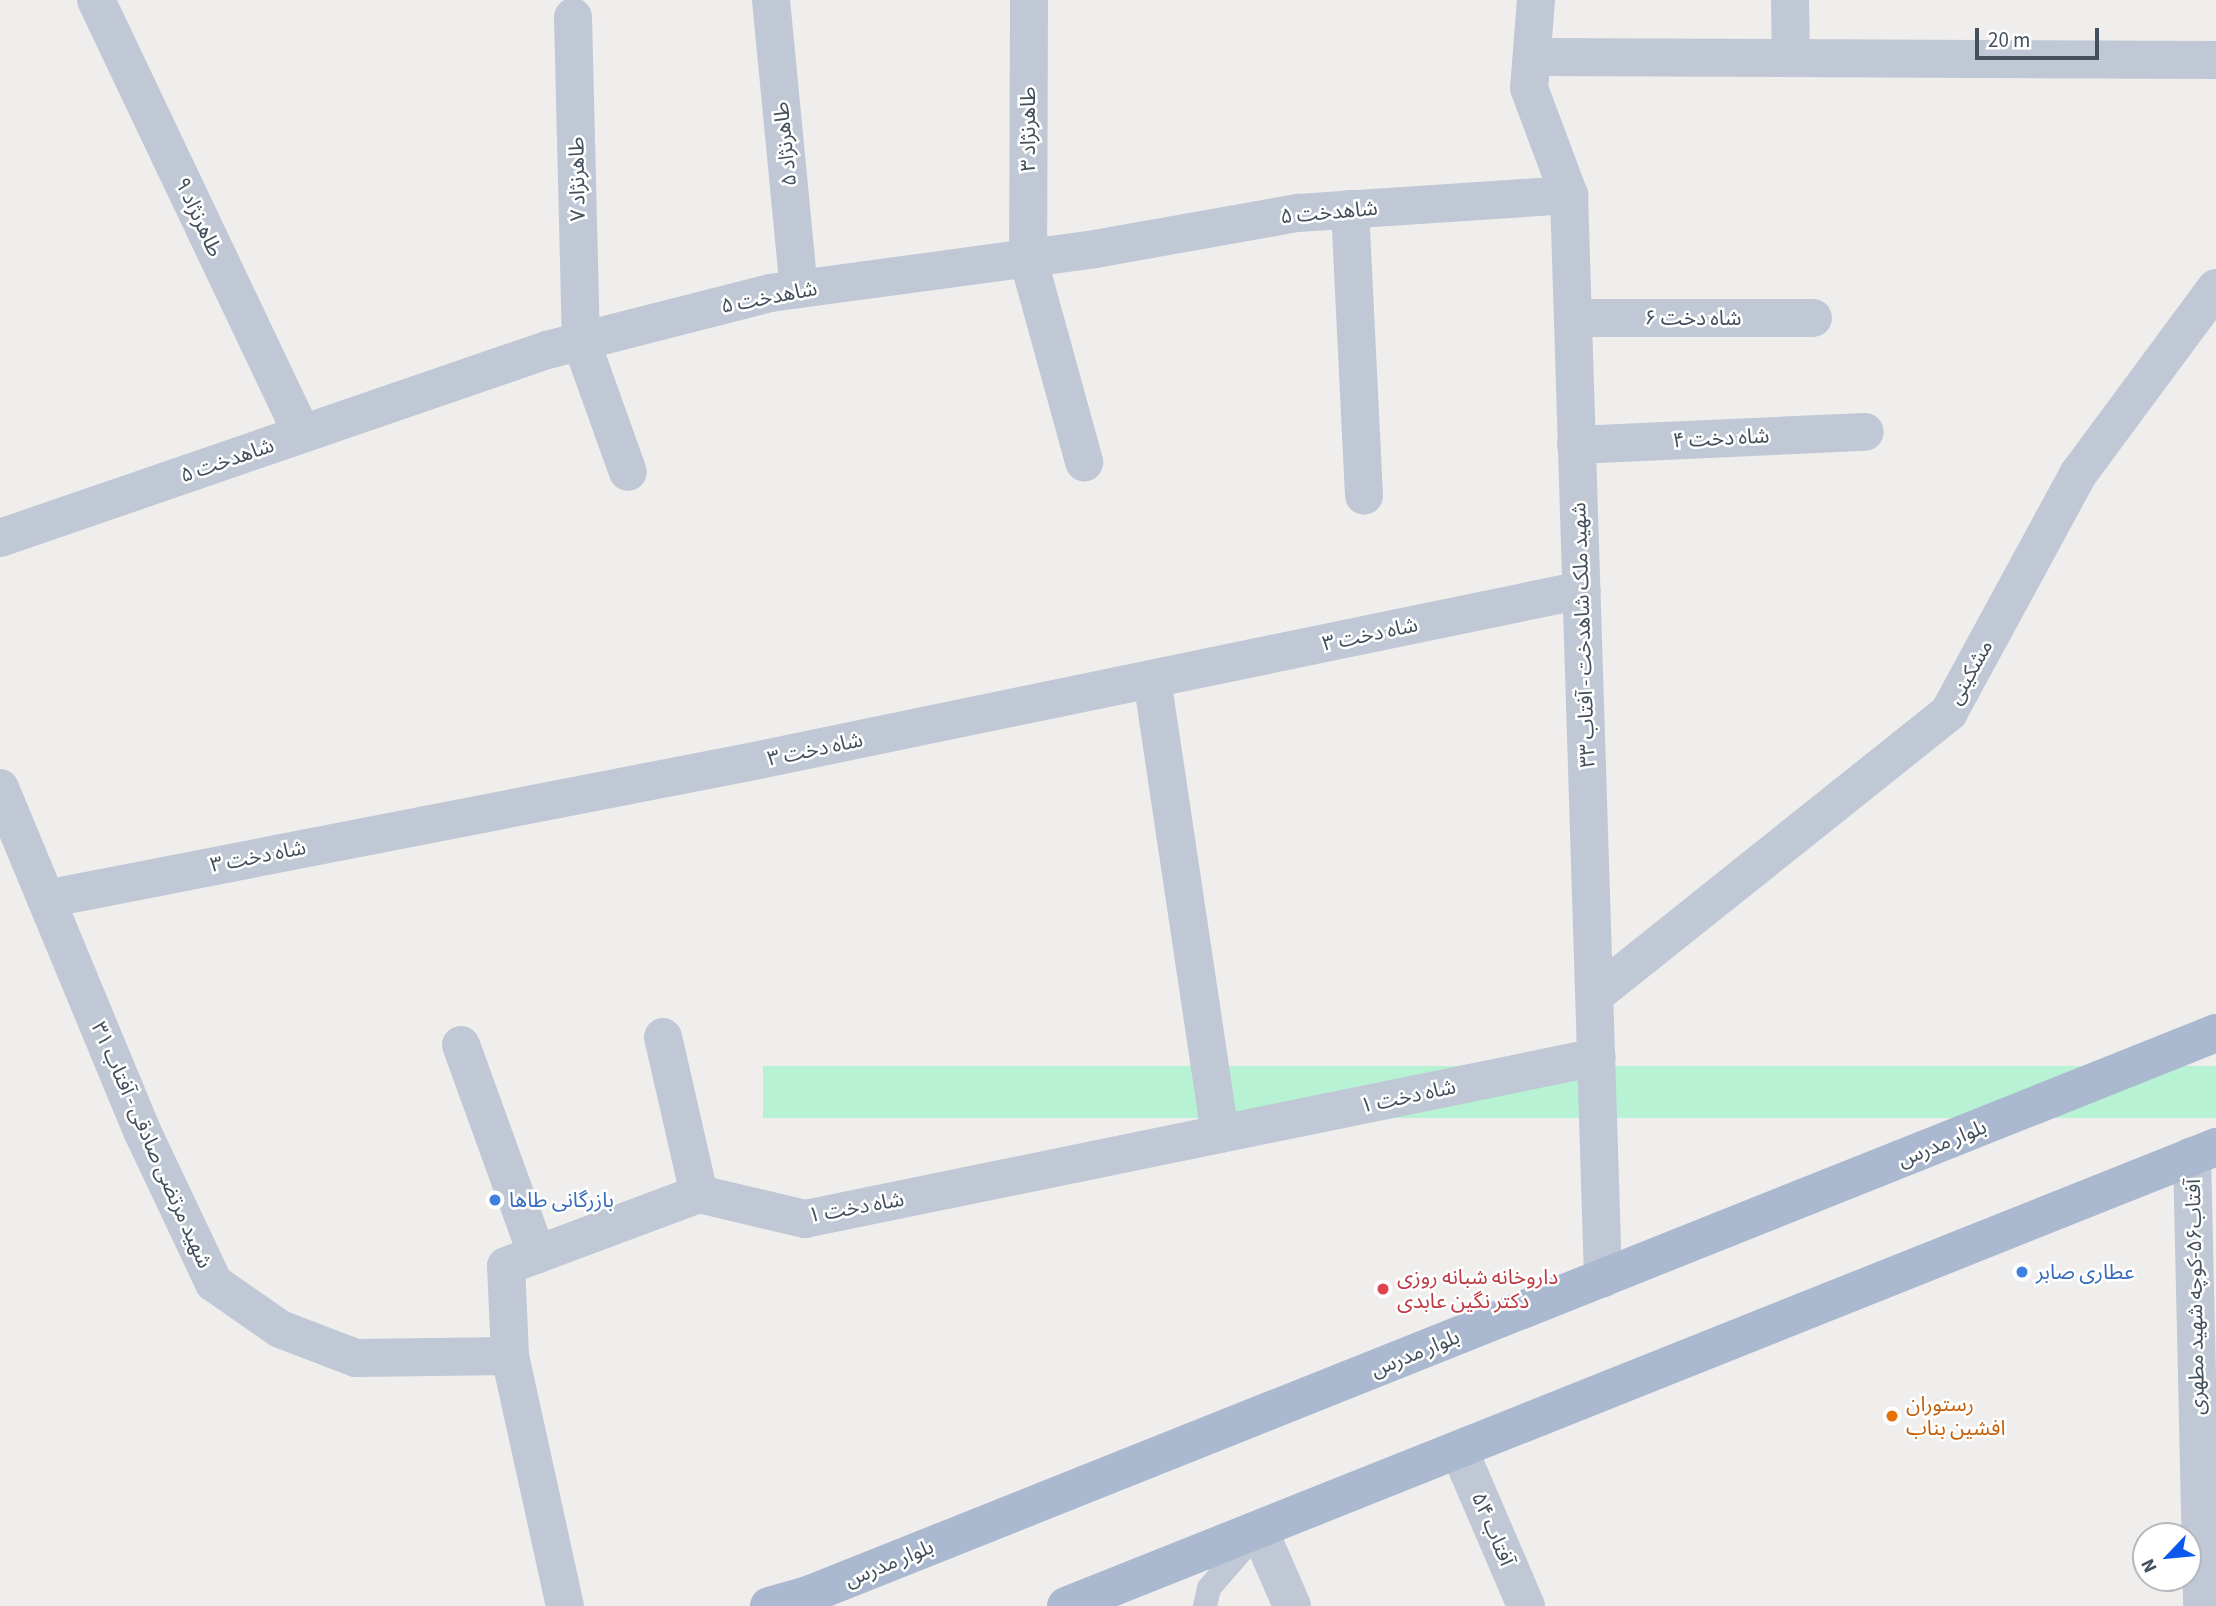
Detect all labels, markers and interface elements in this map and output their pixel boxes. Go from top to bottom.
scale bar [1978,14,2102,58]
text: 20 m [1988,25,2030,55]
street label: طاهرنژاد ۳ [1015,87,1041,171]
street label: طاهرنژاد ۵ [768,101,802,187]
street label: طاهرنژاد ۷ [564,136,590,222]
street label: طاهرنژاد ۹ [170,173,228,261]
street label: شاهدخت ۵ [1279,195,1379,229]
street label: شاهدخت ۵ [719,275,819,319]
street label: شاه دخت ۶ [1645,305,1741,331]
street label: شاه دخت ۴ [1672,423,1770,453]
street label: شاهدخت ۵ [177,432,277,488]
street label: شهید ملک شاهدخت - آفتاب ۳۳ [1566,502,1600,768]
street label: شاه دخت ۳ [1320,612,1420,656]
street label: مشکینی [1942,635,1998,709]
street label: شاه دخت ۳ [765,727,865,771]
street label: شاه دخت ۳ [208,834,308,878]
street label: شهید مرتضی صادقی - آفتاب ۳۱ [86,1018,218,1272]
street label: شاه دخت ۱ [1358,1074,1458,1118]
street label: بلوار مدرس [1894,1114,1990,1172]
street label: آفتاب۵۶-كوچه شهيد مطهری [2180,1179,2210,1415]
street label: شاه دخت ۱ [806,1186,906,1228]
place label: بازرگانی طاها [509,1187,614,1213]
marker: بازرگانی طاها [487,1192,503,1208]
place label: عطاری صابر [2036,1259,2134,1285]
place label: داروخانه شبانه روزی دکتر نگین عابدی [1397,1264,1558,1314]
marker: عطاری صابر [2014,1264,2030,1280]
marker: داروخانه شبانه روزی دکتر نگین عابدی [1375,1281,1391,1297]
street label: بلوار مدرس [1367,1324,1463,1382]
place label: رستوران افشین بناب [1906,1391,2005,1441]
marker: رستوران افشین بناب [1884,1408,1900,1424]
street label: آفتاب ۵۴ [1466,1488,1520,1570]
north arrow [2132,1522,2202,1592]
street label: بلوار مدرس [841,1534,937,1592]
text: N [2135,1554,2164,1577]

